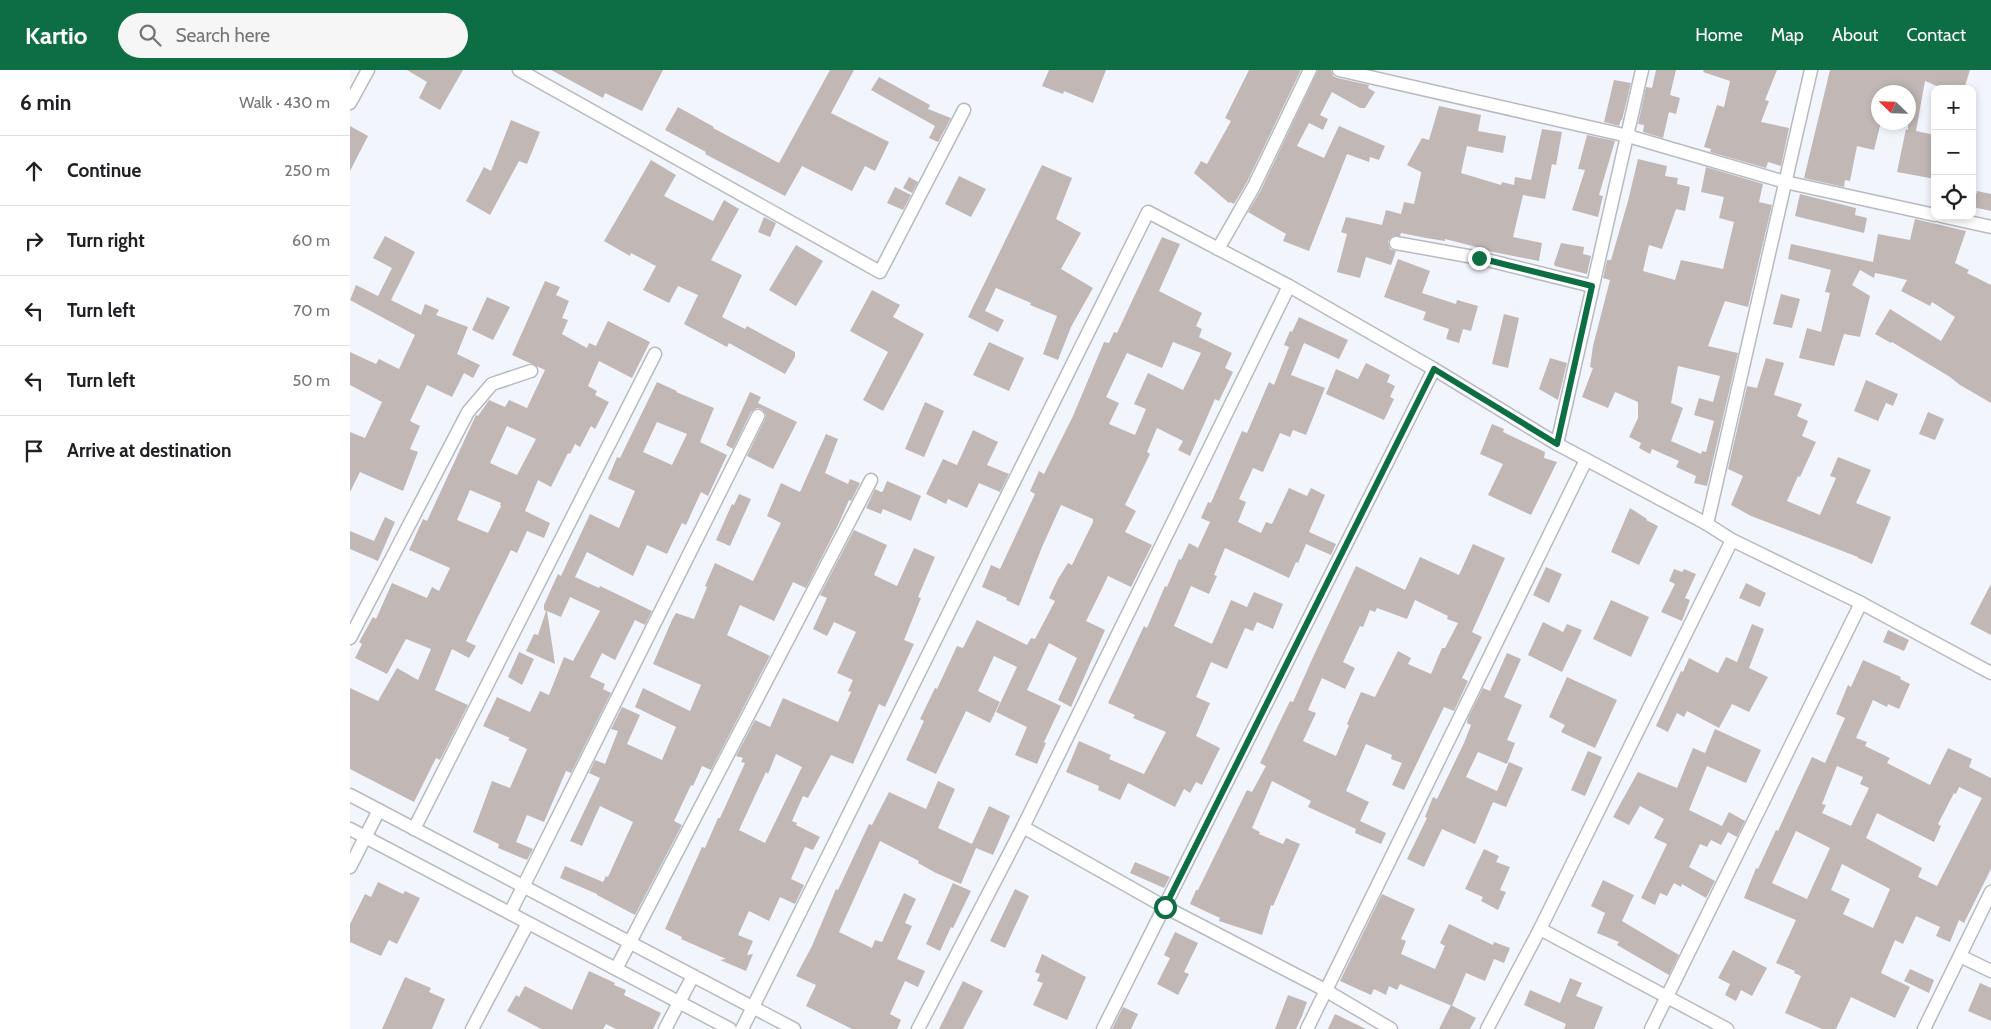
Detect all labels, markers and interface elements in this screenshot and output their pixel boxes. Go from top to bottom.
search box [118,13,468,58]
text: Kartio [25,21,88,50]
icon: search [136,21,164,49]
text: Search here [176,24,270,47]
text: Home [1695,24,1743,46]
text: Map [1771,24,1804,46]
text: About [1832,24,1878,46]
text: Contact [1906,24,1966,46]
north arrow [1871,85,1916,130]
map controls [1931,85,1976,220]
button: + [1931,85,1976,130]
text: 6 min [20,90,71,115]
text: Walk · 430 m [239,93,330,112]
button: − [1931,130,1976,175]
icon: ahead [20,157,48,185]
text: Continue [67,159,141,182]
text: 250 m [284,161,330,180]
button: locate [1931,175,1976,220]
icon: right [20,227,48,255]
text: Turn right [67,229,145,252]
text: 60 m [292,231,330,250]
route end [1468,247,1491,270]
icon: left [20,297,48,325]
text: Turn left [67,299,135,322]
text: 70 m [293,301,330,320]
icon: left [20,367,48,395]
text: Turn left [67,369,135,392]
text: 50 m [293,371,330,390]
icon: arrive [20,437,48,465]
text: Arrive at destination [67,439,231,462]
route start [1154,896,1177,919]

